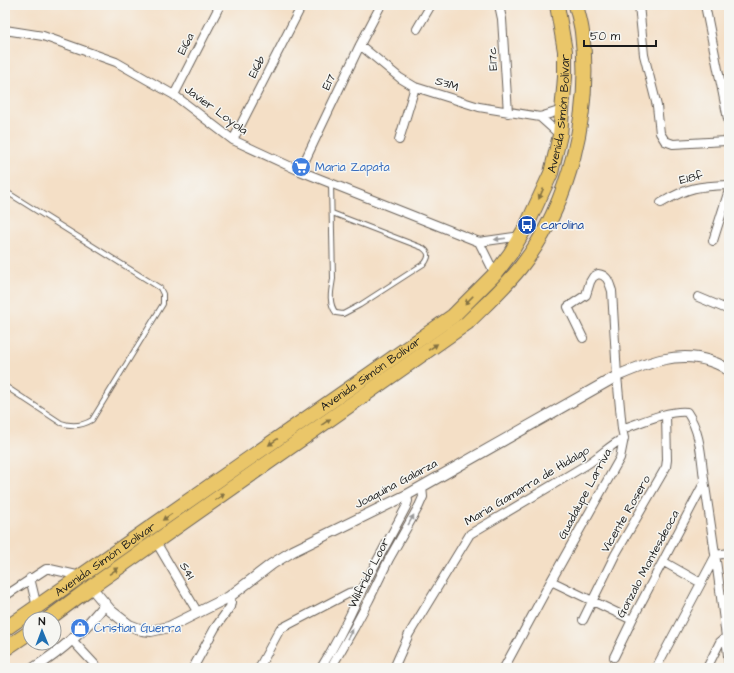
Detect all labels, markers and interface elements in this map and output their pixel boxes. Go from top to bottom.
scale bar [584,22,656,48]
text: 50 m [590,28,621,45]
street label: E16a [173,30,199,58]
street label: E17c [484,46,502,71]
street label: E16b [244,53,270,81]
street label: Avenida Simón Bolívar [543,54,574,175]
street label: E17 [318,71,340,93]
street label: S3M [433,72,461,96]
street label: Javier Loyola [180,81,251,140]
supermarket icon: Maria Zapata [290,156,312,178]
place label: Maria Zapata [315,159,390,176]
street label: E18f [678,167,705,189]
one-way arrow [538,188,544,200]
bus stop icon: carolina [516,214,538,236]
place label: carolina [541,217,584,234]
one-way arrow [494,236,506,242]
one-way arrow [464,295,474,305]
street label: Avenida Simón Bolívar [317,332,425,415]
one-way arrow [427,343,438,351]
one-way arrow [321,418,332,426]
one-way arrow [268,438,278,446]
street label: Maria Gamarra de Hidalgo [461,442,593,531]
street label: Guadalupe Larriva [554,446,616,542]
street label: Joaquina Galarza [352,455,440,513]
street label: Vicente Rosero [597,472,655,556]
one-way arrow [215,493,225,501]
street label: Gonzalo Montesdeoca [612,507,684,621]
one-way arrow [161,513,172,521]
one-way arrow [408,514,415,526]
street label: Avenida Simón Bolívar [51,518,159,600]
street label: Wilfrido Loor [344,535,394,611]
street label: S4I [175,559,199,583]
one-way arrow [108,567,119,575]
north arrow [22,611,62,651]
text: N [38,614,46,629]
shop icon: Cristian Guerra [69,617,91,639]
place label: Cristian Guerra [94,620,181,637]
one-way arrow [347,628,354,640]

